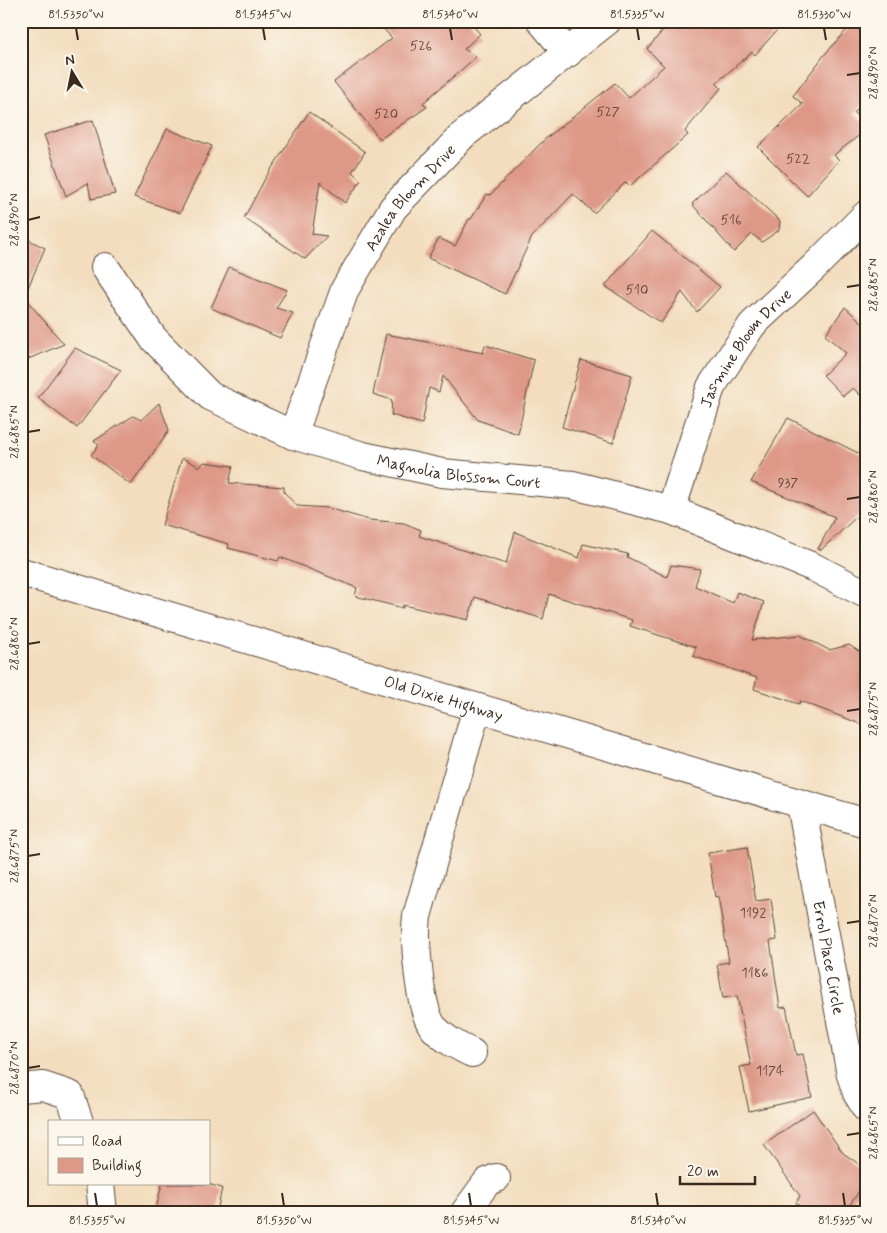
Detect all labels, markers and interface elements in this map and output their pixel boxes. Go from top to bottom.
text: 81.5350°W [48,7,104,23]
text: 81.5345°W [235,7,291,23]
text: 81.5340°W [422,7,478,23]
text: 81.5335°W [610,7,664,23]
text: 81.5330°W [797,7,851,23]
house number: 526 [410,37,432,55]
text: 28.6890°N [866,46,882,100]
north arrow [48,48,98,98]
text: N [64,51,76,70]
house number: 527 [596,103,620,121]
house number: 520 [374,105,398,123]
street label: Azalea Bloom Drive [361,140,461,255]
house number: 522 [786,150,810,168]
text: 28.6890°N [7,193,23,247]
house number: 516 [720,211,742,229]
text: 28.6885°N [866,258,882,312]
house number: 510 [626,281,648,299]
street label: Jasmine Bloom Drive [696,284,797,410]
text: 28.6885°N [7,405,23,459]
street label: Magnolia Blossom Court [375,450,541,494]
text: 28.6880°N [866,470,882,524]
house number: 937 [778,474,798,492]
text: 28.6880°N [7,617,23,671]
street label: Old Dixie Highway [381,671,505,727]
text: 28.6875°N [866,682,882,736]
text: 28.6875°N [7,829,23,883]
text: 28.6870°N [866,894,882,948]
street label: Errol Place Circle [807,899,849,1016]
house number: 1192 [740,904,766,922]
house number: 1186 [741,964,769,982]
text: 28.6870°N [7,1041,23,1095]
house number: 1174 [756,1062,784,1080]
text: 28.6865°N [866,1107,882,1159]
legend [48,1120,210,1186]
text: Road [92,1132,122,1152]
scale bar [680,1153,754,1185]
text: Building [92,1156,142,1177]
text: 20 m [687,1162,719,1182]
text: 81.5355°W [69,1213,125,1229]
text: 81.5350°W [256,1213,312,1229]
text: 81.5345°W [443,1213,499,1229]
text: 81.5340°W [630,1213,686,1229]
text: 81.5335°W [818,1213,872,1229]

